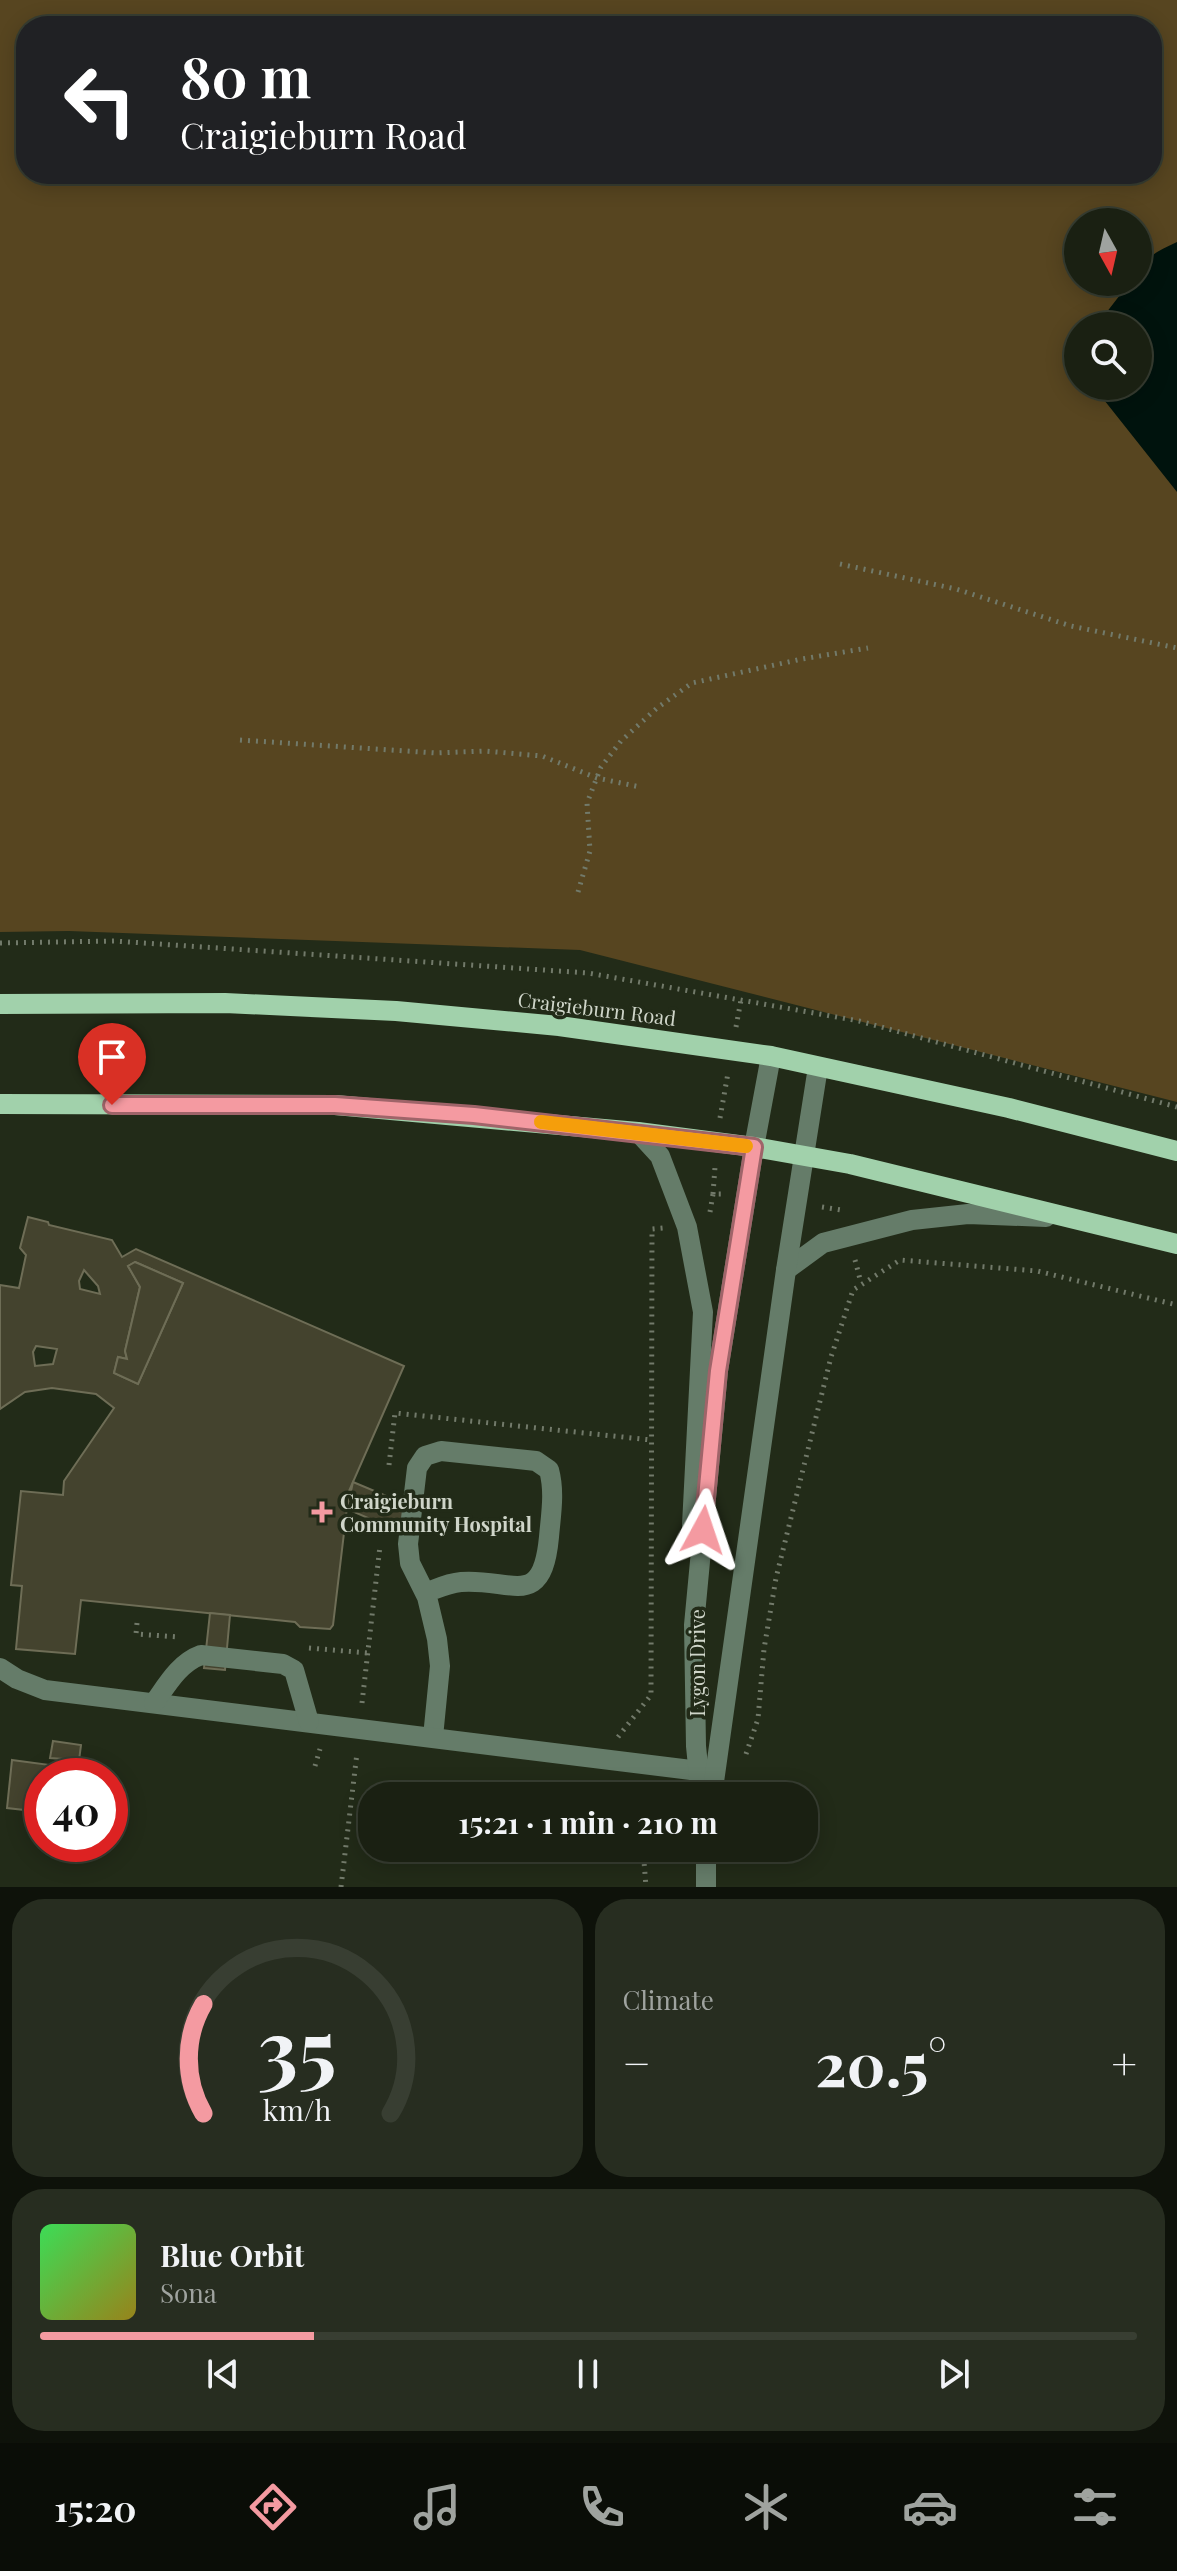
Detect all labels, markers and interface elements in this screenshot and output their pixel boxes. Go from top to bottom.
text: 80 m [180,38,311,113]
icon: left [48,48,152,152]
text: Craigieburn Road [180,110,467,158]
north arrow [1064,208,1152,296]
map controls [1064,208,1152,400]
button: search [1064,312,1152,400]
street label: Craigieburn Road [516,985,678,1031]
pin [78,1023,146,1105]
icon: arrive [90,1035,134,1079]
place label: Craigieburn Community Hospital [340,1487,532,1537]
position arrow [661,1488,745,1572]
marker: Craigieburn Community Hospital [311,1501,333,1523]
street label: Lygon Drive [683,1609,710,1717]
speed limit sign: 40 [24,1758,128,1862]
text: 15:21 · 1 min · 210 m [458,1802,718,1842]
text: Climate [623,1982,714,2017]
text: 35 [258,1990,337,2101]
text: 20.5° [815,2022,947,2102]
text: − [623,2032,651,2091]
text: + [1111,2032,1137,2091]
text: km/h [263,2090,332,2128]
text: Blue Orbit [160,2235,304,2275]
text: Sona [160,2275,217,2310]
icon: previous [201,2352,245,2396]
icon: pause [566,2352,610,2396]
icon: next [932,2352,976,2396]
icon: directions [245,2479,301,2535]
icon: music [409,2479,465,2535]
icon: phone [574,2479,630,2535]
icon: climate [738,2479,794,2535]
icon: car [902,2479,958,2535]
icon: filters [1067,2479,1123,2535]
text: 15:20 [54,2483,137,2531]

